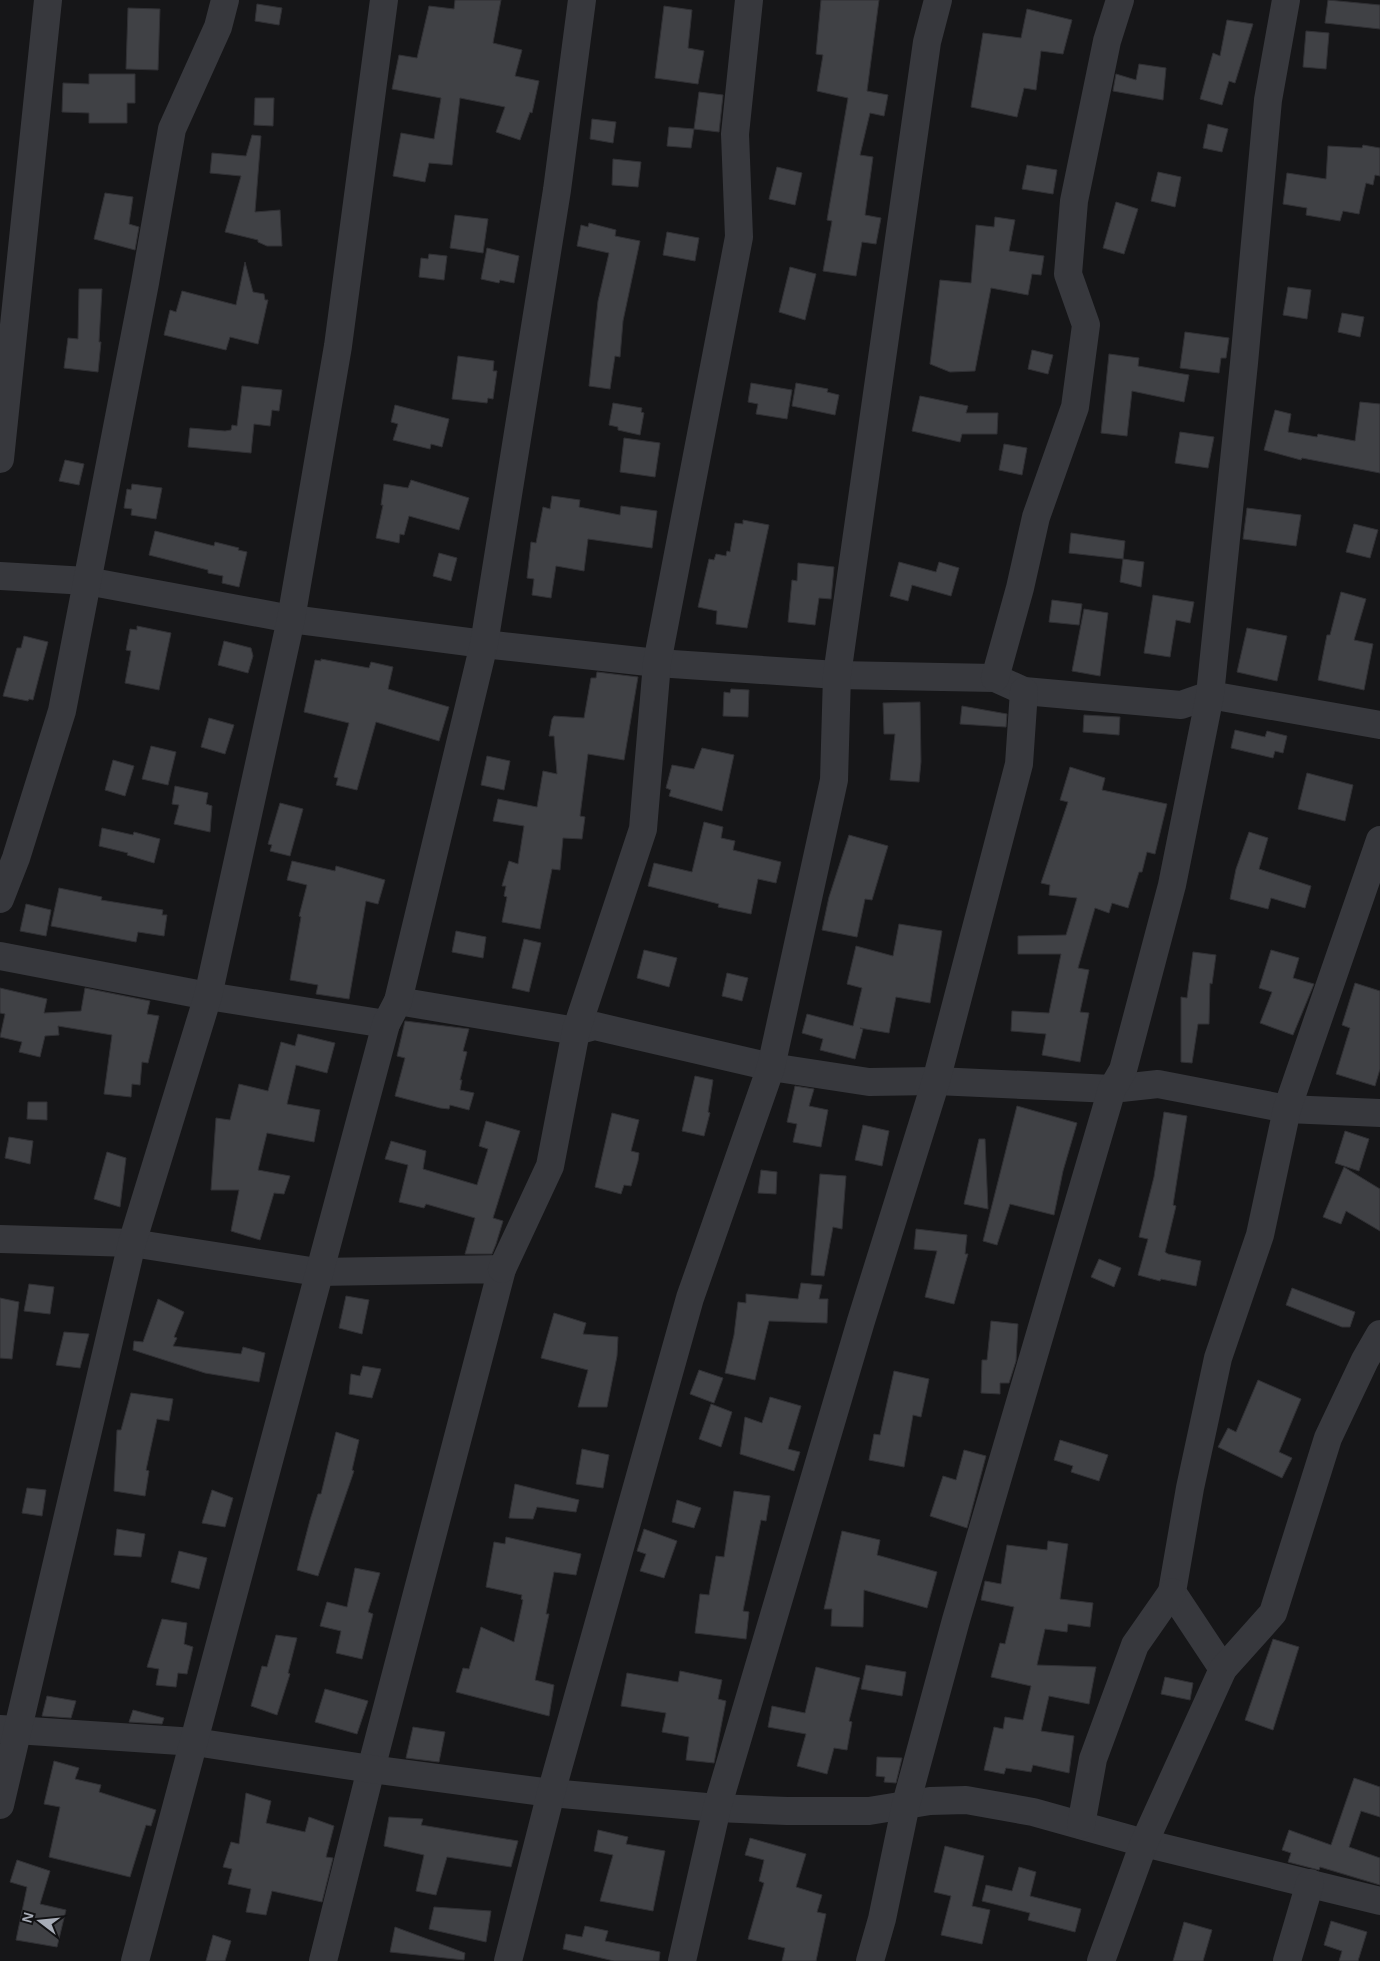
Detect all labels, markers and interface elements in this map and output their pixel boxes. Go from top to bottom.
north arrow [15,1896,65,1946]
text: N [18,1910,37,1924]

